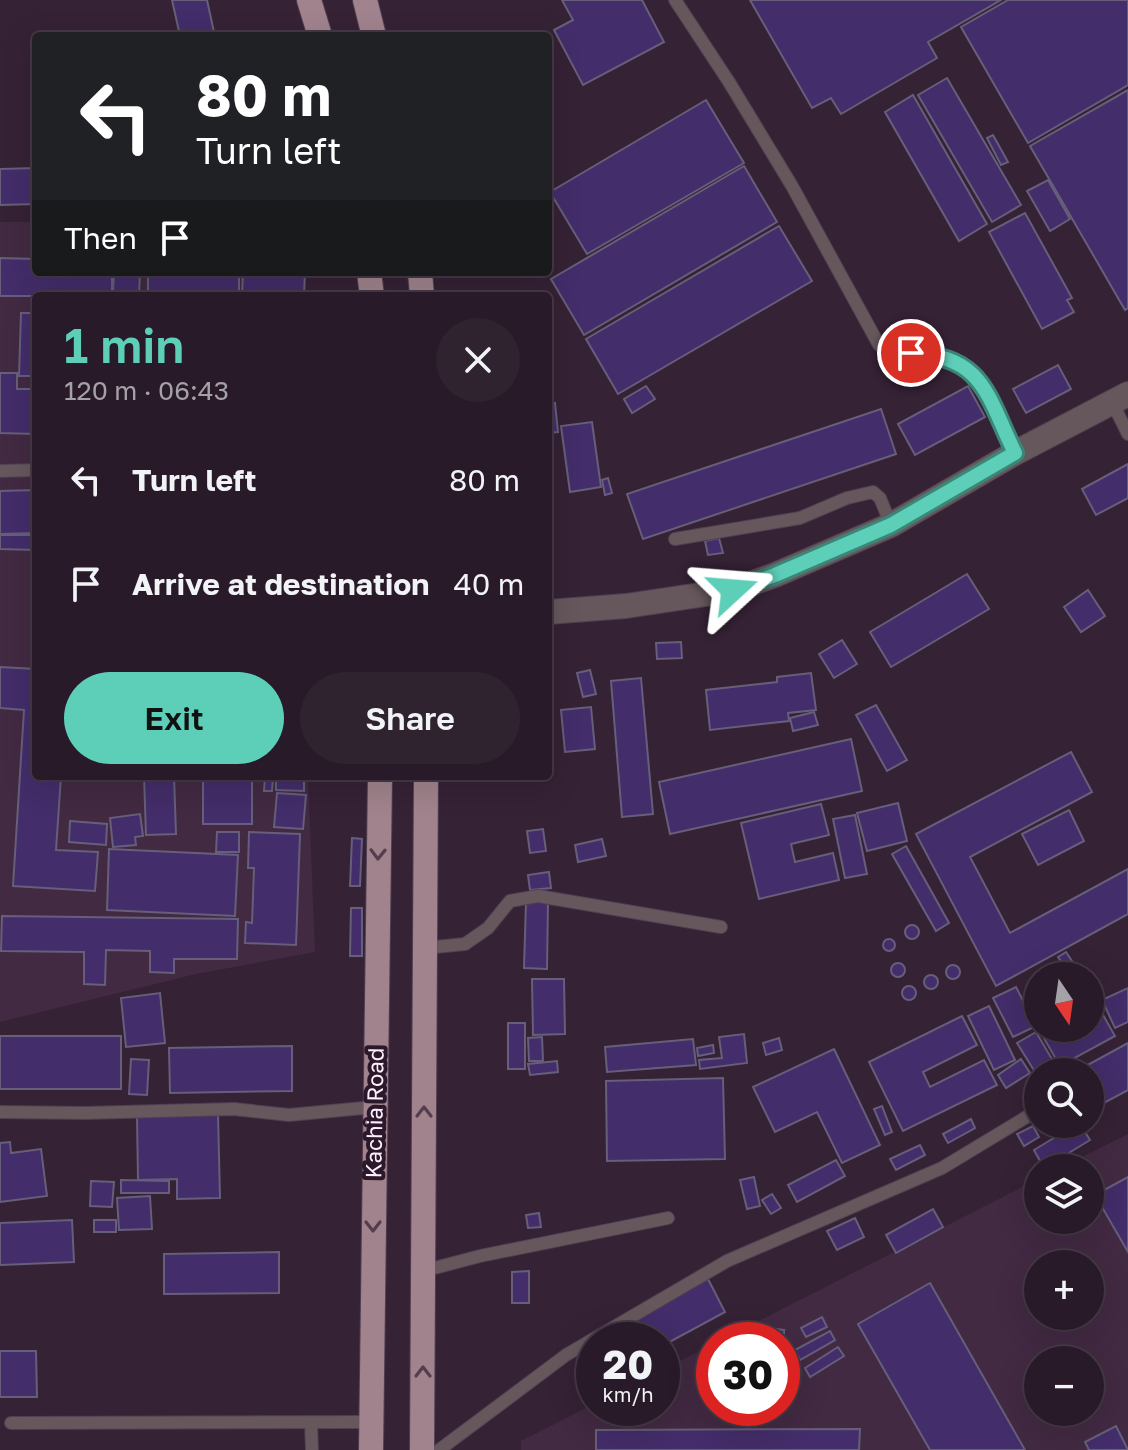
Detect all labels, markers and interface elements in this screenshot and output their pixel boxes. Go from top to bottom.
text: 80 m [196,61,331,128]
icon: left [64,64,168,168]
text: Turn left [196,129,342,172]
icon: arrive [153,216,197,260]
text: Then [64,220,137,256]
text: 1 min [64,316,184,374]
button: close [436,318,520,402]
pin [877,319,945,387]
icon: arrive [889,331,933,375]
text: 120 m · 06:43 [64,375,229,406]
icon: left [64,458,108,502]
text: Turn left [132,462,257,498]
text: 80 m [449,462,520,498]
position arrow [691,548,775,632]
icon: arrive [64,562,108,606]
text: Arrive at destination [132,566,429,602]
text: 40 m [453,566,524,602]
button: Exit [64,672,284,764]
button: Share [300,672,520,764]
one-way arrow [370,848,387,861]
north arrow [1024,962,1104,1042]
map controls [1024,962,1104,1426]
street label: Kachia Road [359,1047,389,1179]
button: search [1024,1058,1104,1138]
one-way arrow [415,1105,433,1118]
button: layers [1024,1154,1104,1234]
one-way arrow [364,1220,382,1233]
button: + [1024,1250,1104,1330]
speed limit sign: 30 [696,1322,800,1426]
text: 20 [603,1340,653,1388]
button: − [1024,1346,1104,1426]
one-way arrow [414,1365,432,1378]
text: km/h [603,1382,653,1406]

